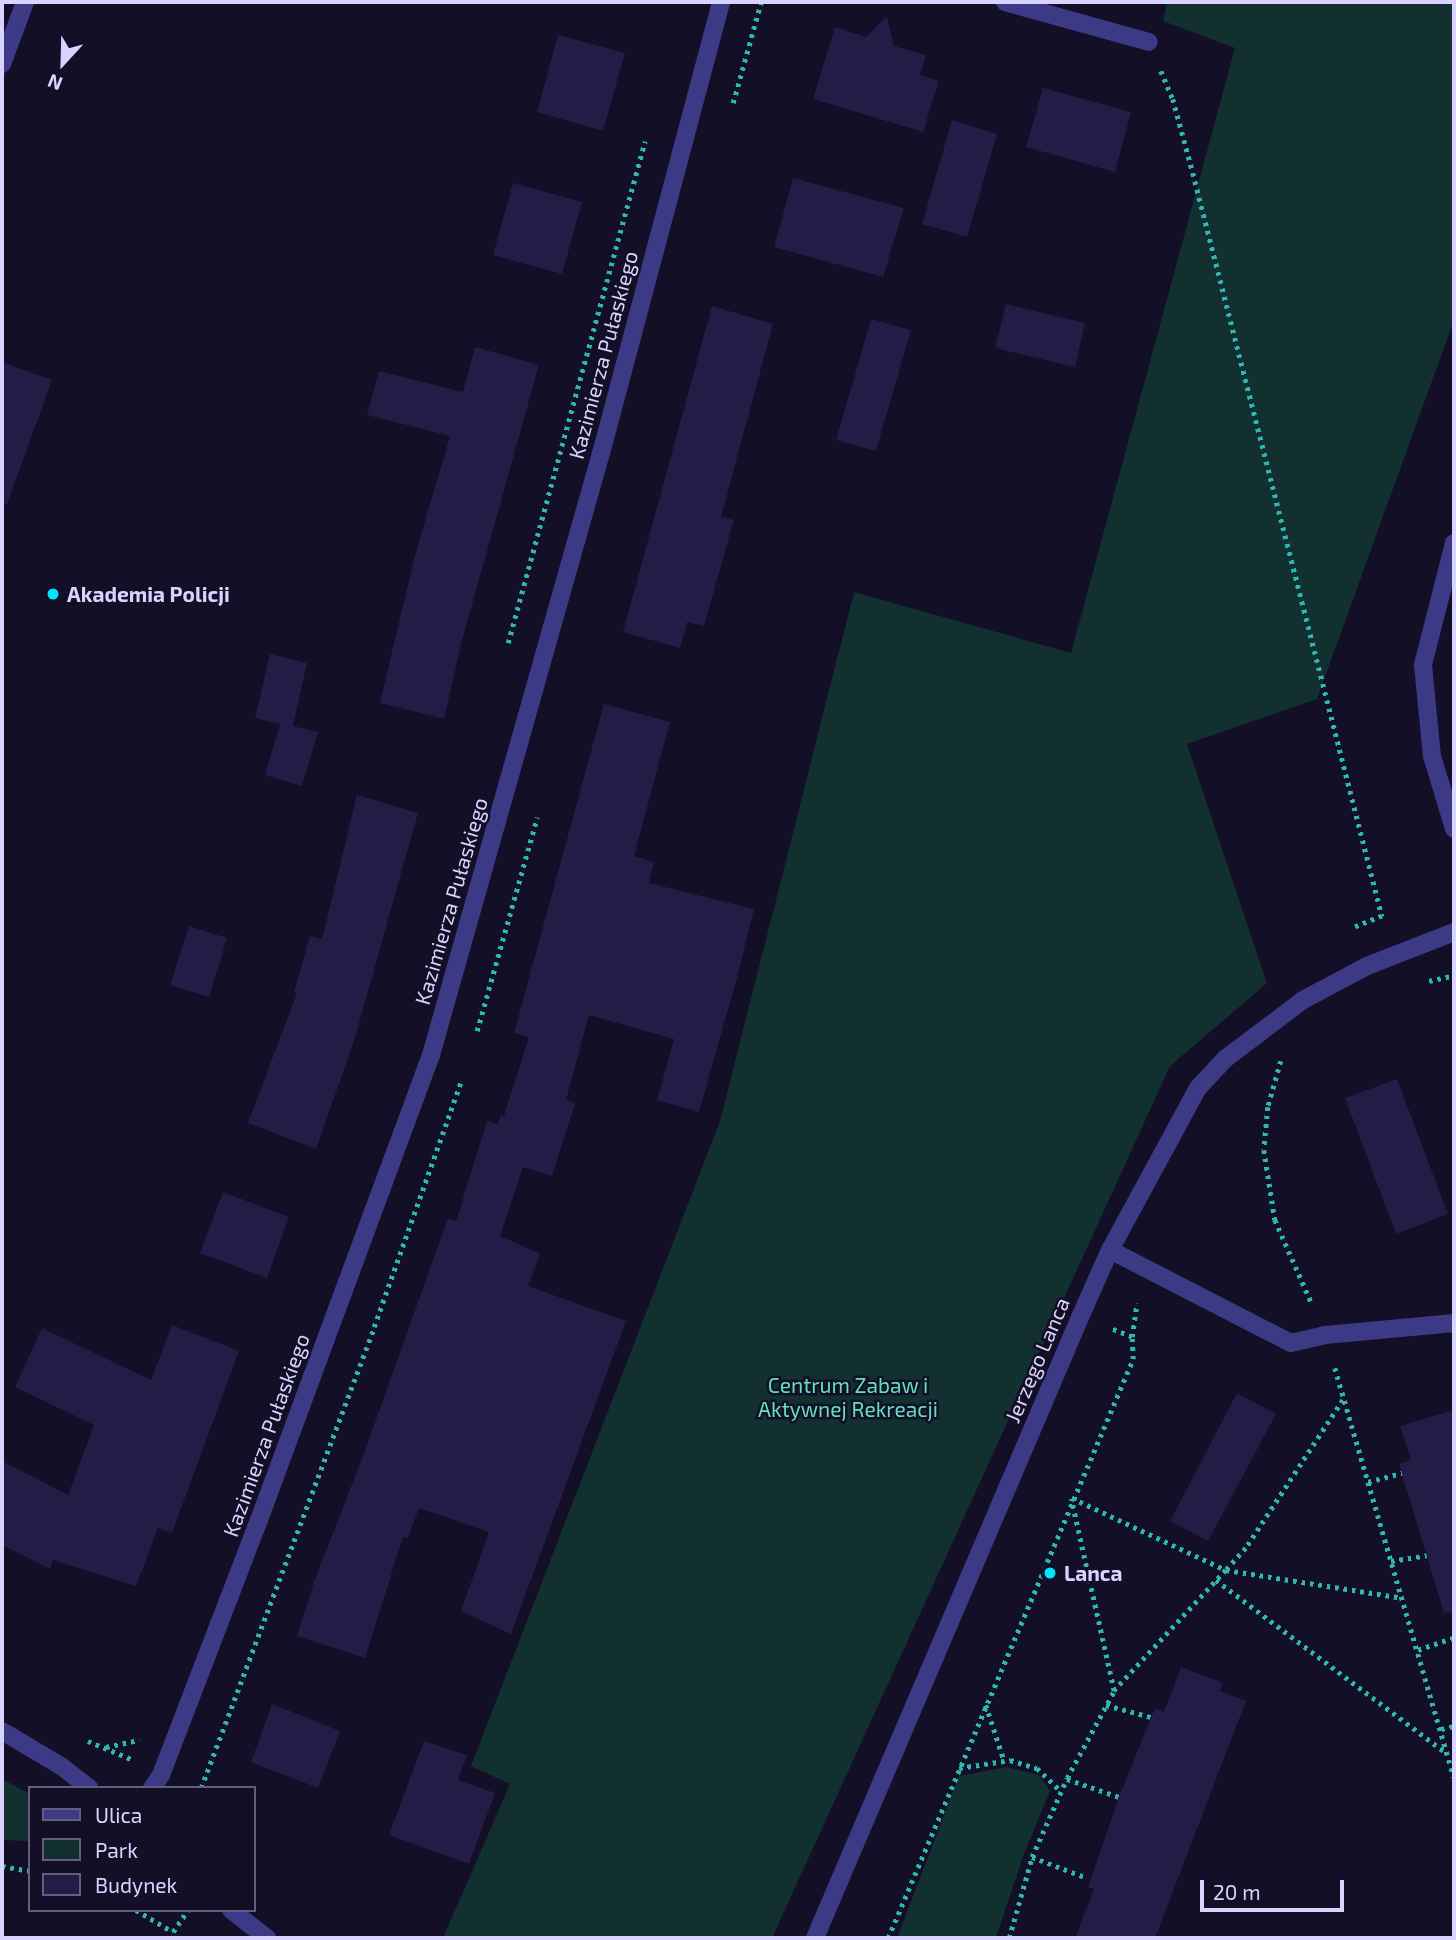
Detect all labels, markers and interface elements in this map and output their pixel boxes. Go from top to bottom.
north arrow [28,28,98,98]
text: N [44,70,66,96]
street label: Kazimierza Pułaskiego [563,248,643,462]
place label: Akademia Policji [67,581,230,607]
marker: Akademia Policji [45,586,61,602]
street label: Kazimierza Pułaskiego [409,795,493,1007]
street label: Jerzego Lanca [999,1294,1075,1426]
street label: Kazimierza Pułaskiego [218,1330,314,1540]
park label: Centrum Zabaw i Aktywnej Rekreacji [758,1372,938,1422]
place label: Lanca [1064,1560,1123,1586]
marker: Lanca [1042,1565,1058,1581]
legend [28,1786,256,1912]
text: Ulica [95,1802,142,1827]
text: Park [95,1837,138,1862]
scale bar [1204,1867,1348,1911]
text: Budynek [95,1872,177,1897]
text: 20 m [1213,1879,1261,1904]

